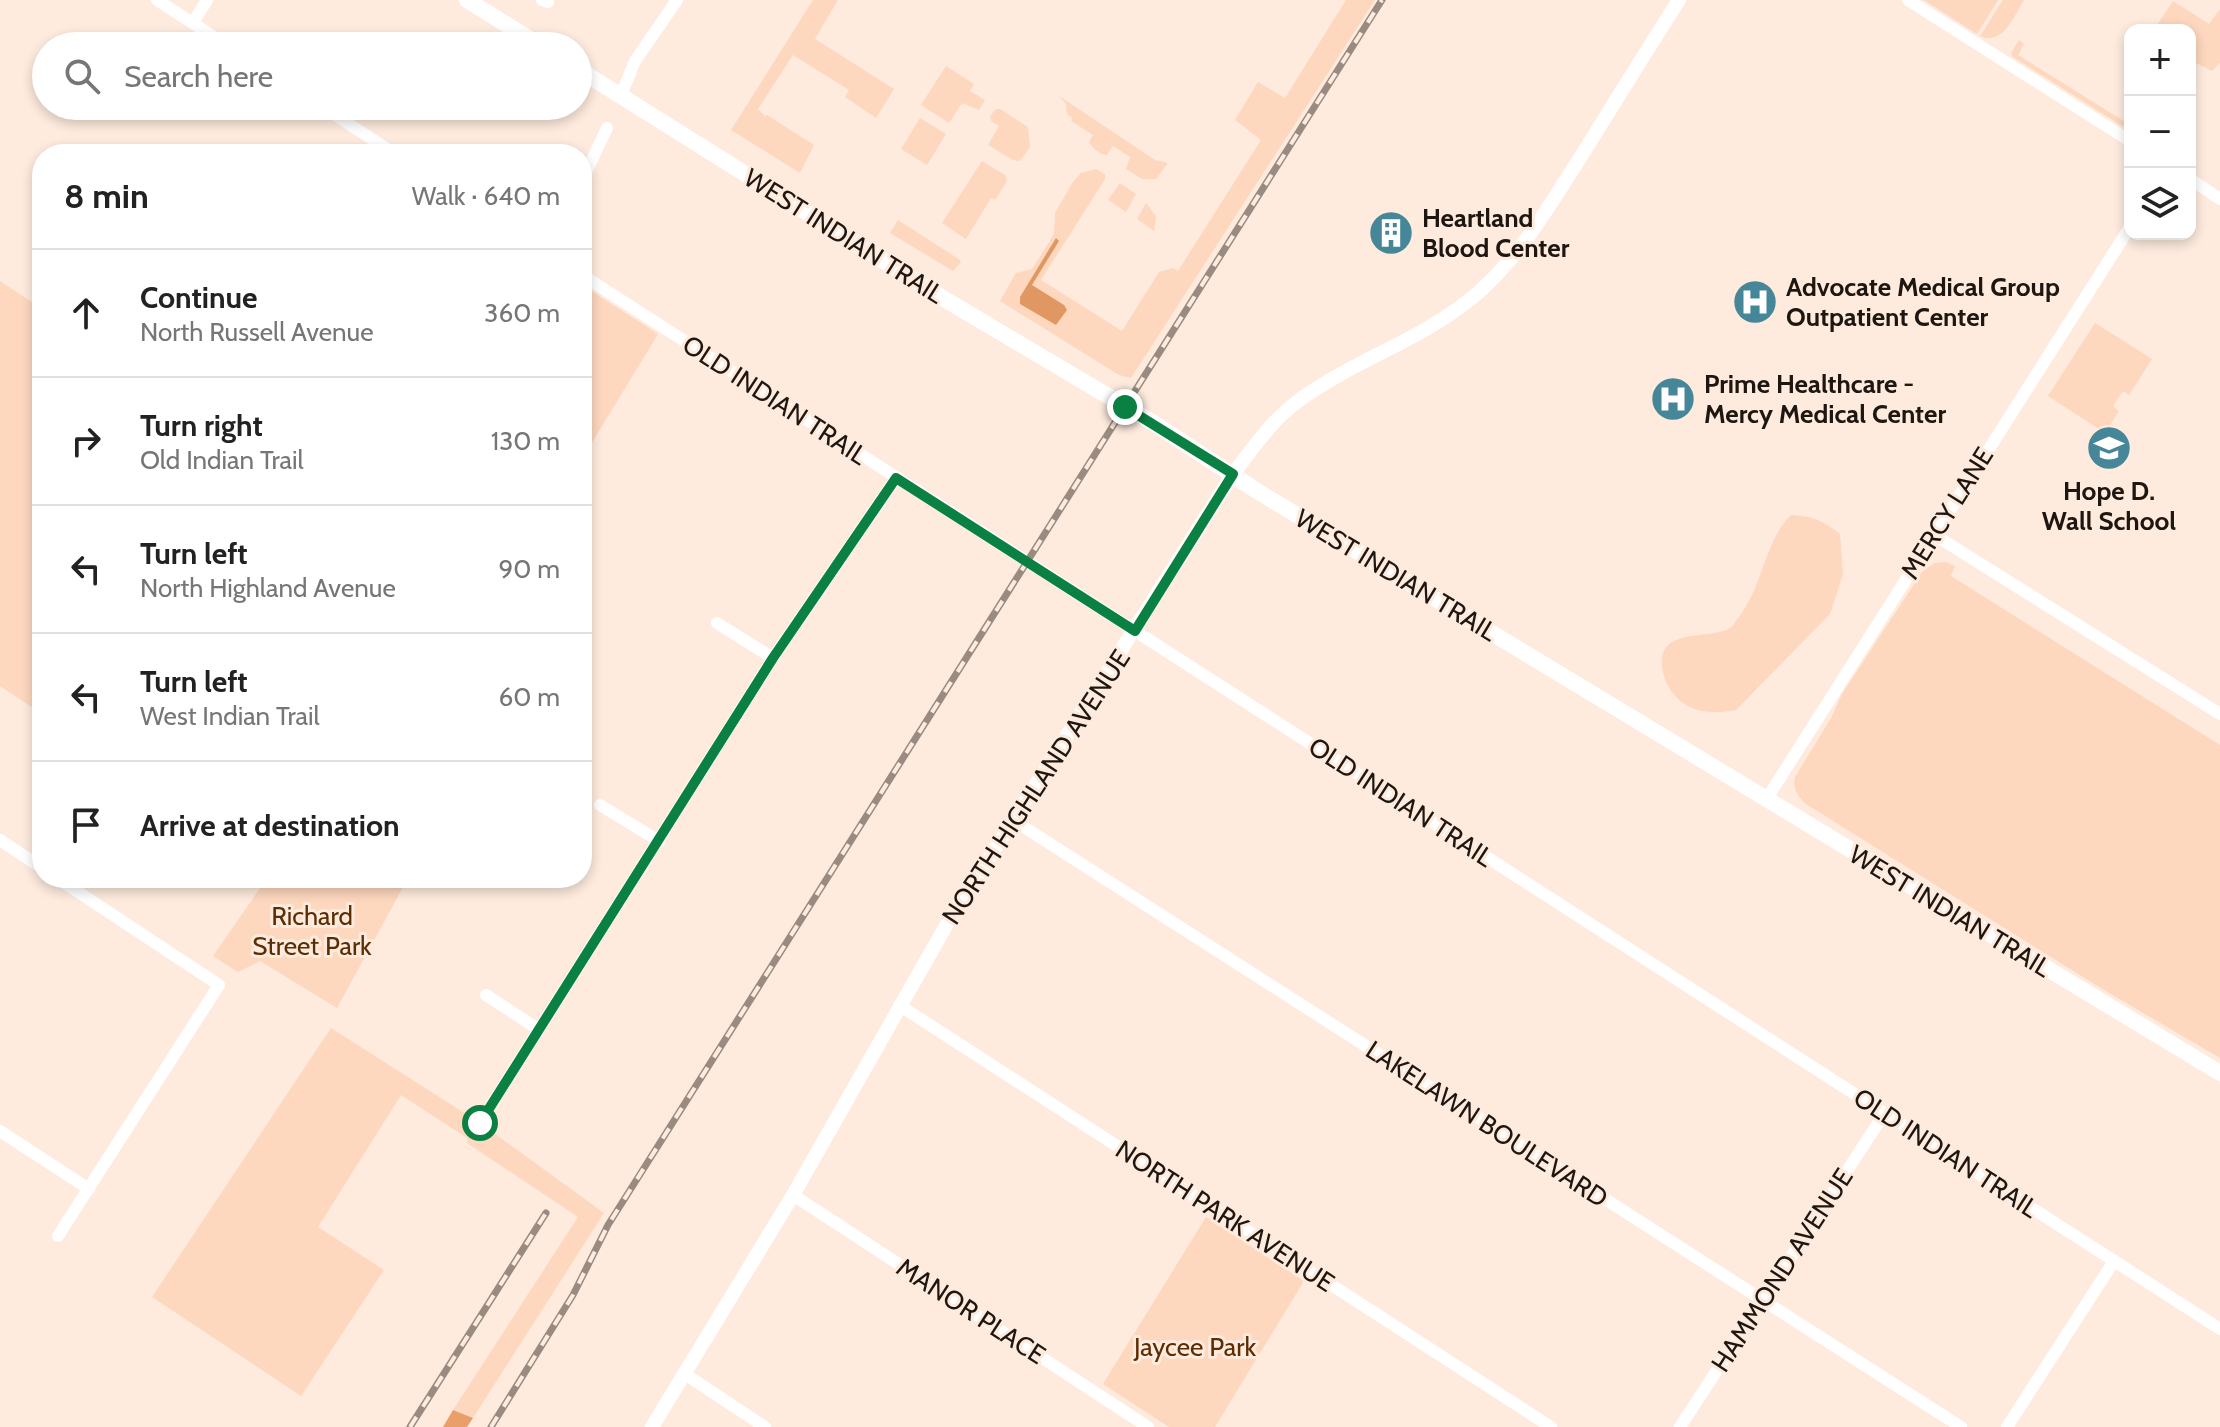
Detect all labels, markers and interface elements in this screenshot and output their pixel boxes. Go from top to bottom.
map controls [2124,24,2196,240]
button: + [2124,24,2196,96]
search box [32,32,592,120]
icon: search [60,54,104,98]
text: Search here [124,58,273,95]
button: − [2124,96,2196,168]
street label: WEST INDIAN TRAIL [738,162,950,310]
button: layers [2124,168,2196,240]
text: 8 min [64,175,149,217]
text: Walk · 640 m [412,180,560,212]
place label: Heartland Blood Center [1422,202,1570,264]
building icon: Heartland Blood Center [1367,209,1415,257]
place label: Advocate Medical Group Outpatient Center [1786,271,2060,333]
hospital icon: Advocate Medical Group Outpatient Center [1731,278,1779,326]
text: Continue [140,279,257,316]
icon: ahead [64,291,108,335]
text: 360 m [484,297,560,329]
text: North Russell Avenue [140,316,374,348]
street label: OLD INDIAN TRAIL [677,328,873,472]
place label: Prime Healthcare - Mercy Medical Center [1704,368,1946,430]
hospital icon: Prime Healthcare - Mercy Medical Center [1649,375,1697,423]
route end [1107,389,1143,425]
text: Turn right [140,407,263,444]
icon: right [64,419,108,463]
school or university icon: Hope D. Wall School [2085,424,2133,472]
text: 130 m [491,425,560,457]
street label: MERCY LANE [1894,441,2000,585]
text: Old Indian Trail [140,444,304,476]
place label: Hope D. Wall School [2042,475,2176,537]
street label: WEST INDIAN TRAIL [1289,502,1503,648]
text: Turn left [140,535,248,572]
icon: left [64,547,108,591]
text: 90 m [498,553,560,585]
text: North Highland Avenue [140,572,396,604]
street label: NORTH HIGHLAND AVENUE [935,644,1137,930]
text: Turn left [140,663,248,700]
icon: left [64,675,108,719]
text: 60 m [498,681,560,713]
text: West Indian Trail [140,700,320,732]
street label: OLD INDIAN TRAIL [1303,730,1499,874]
icon: arrive [64,803,108,847]
text: Arrive at destination [140,807,400,844]
street label: WEST INDIAN TRAIL [1843,838,2057,984]
park label: Richard Street Park [252,900,372,962]
street label: LAKELAWN BOULEVARD [1360,1034,1614,1214]
street label: OLD INDIAN TRAIL [1848,1081,2044,1225]
route start [462,1105,498,1141]
street label: NORTH PARK AVENUE [1110,1133,1340,1299]
street label: HAMMOND AVENUE [1704,1162,1860,1378]
street label: MANOR PLACE [891,1251,1051,1371]
park label: Jaycee Park [1133,1331,1256,1363]

